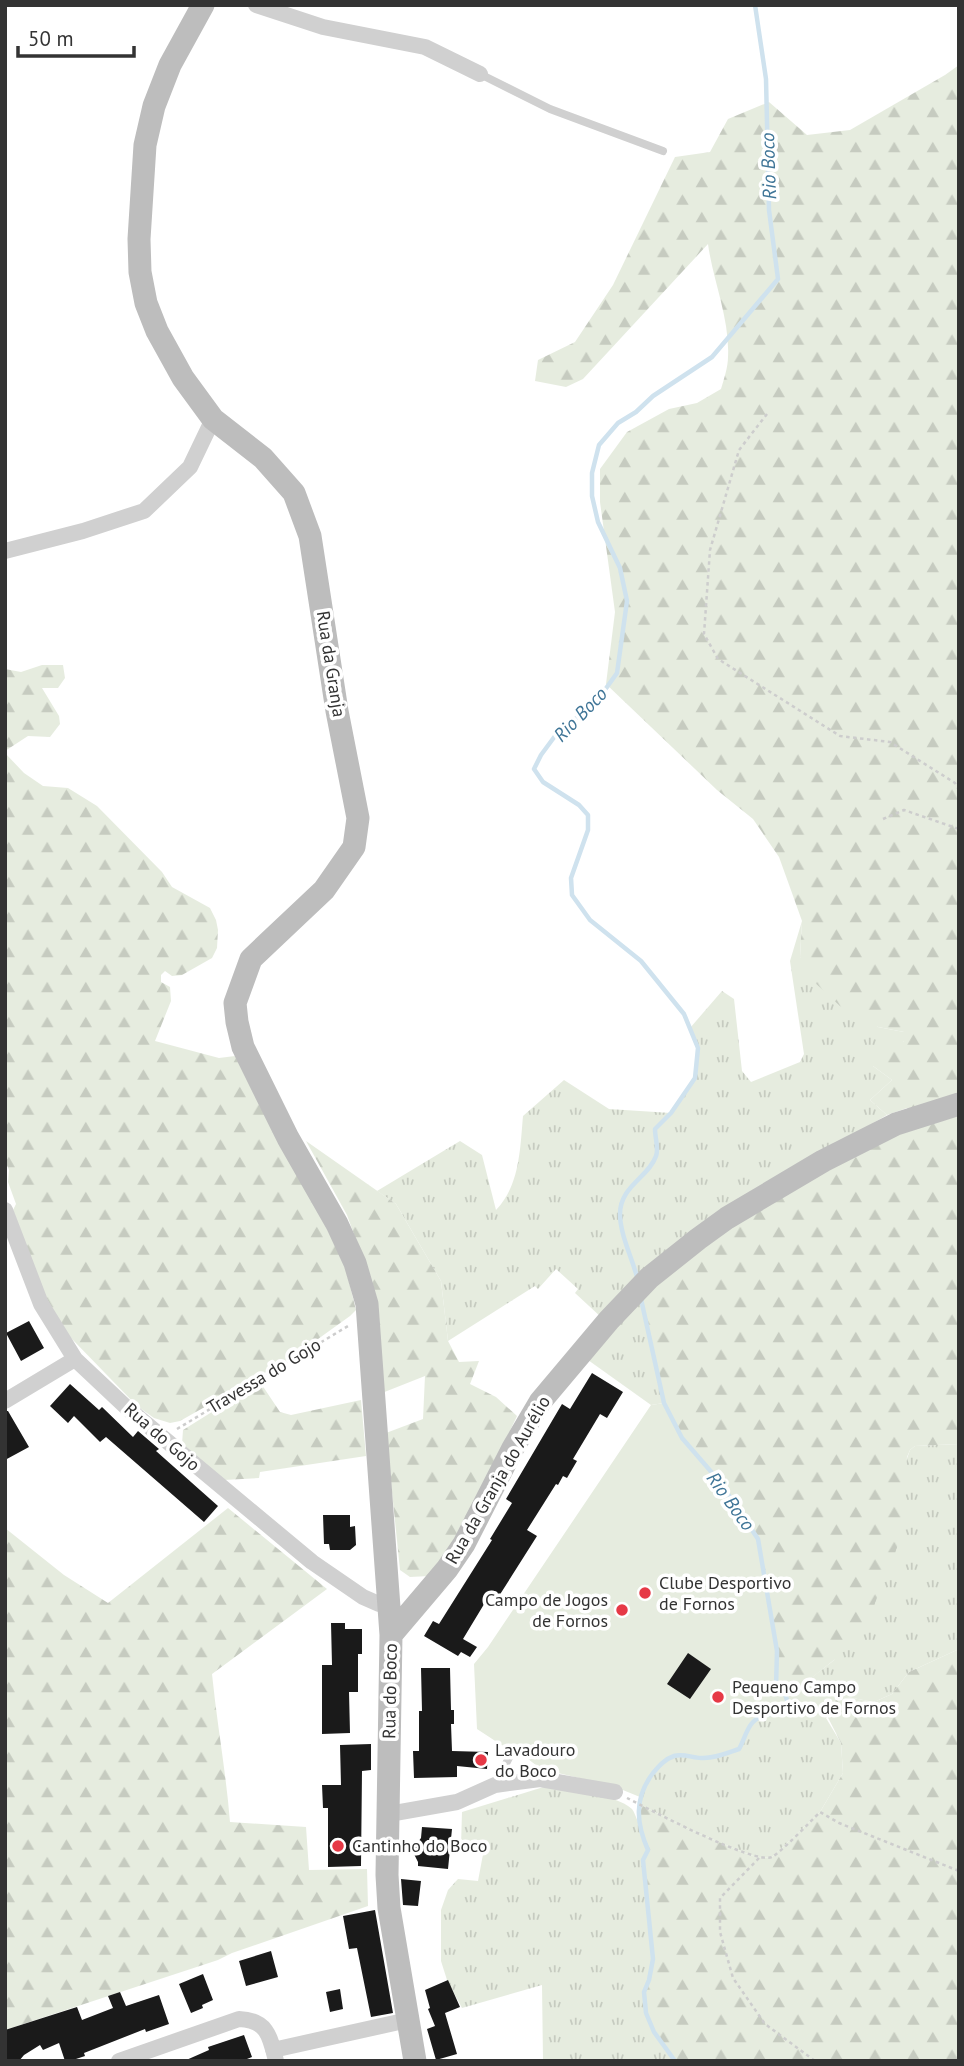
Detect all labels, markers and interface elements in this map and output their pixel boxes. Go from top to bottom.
scale bar [18,14,133,58]
text: 50 m [28,25,74,52]
water label: Rio Boco [755,132,781,200]
street label: Rua da Granja [312,609,351,719]
water label: Rio Boco [548,682,612,746]
street label: Travessa do Gojo [203,1333,325,1419]
street label: Rua da Granja do Aurélio [440,1391,555,1568]
street label: Rua do Gojo [120,1397,205,1476]
water label: Rio Boco [702,1467,760,1535]
place label: Clube Desportivo de Fornos [659,1571,792,1615]
marker: Clube Desportivo de Fornos [637,1585,653,1601]
place label: Campo de Jogos de Fornos [485,1588,608,1632]
marker: Campo de Jogos de Fornos [614,1602,630,1618]
street label: Rua do Boco [377,1643,402,1739]
place label: Pequeno Campo Desportivo de Fornos [732,1675,896,1719]
marker: Pequeno Campo Desportivo de Fornos [710,1689,726,1705]
place label: Lavadouro do Boco [495,1738,575,1782]
marker: Lavadouro do Boco [473,1752,489,1768]
place label: Cantinho do Boco [352,1834,487,1857]
marker: Cantinho do Boco [330,1838,346,1854]

